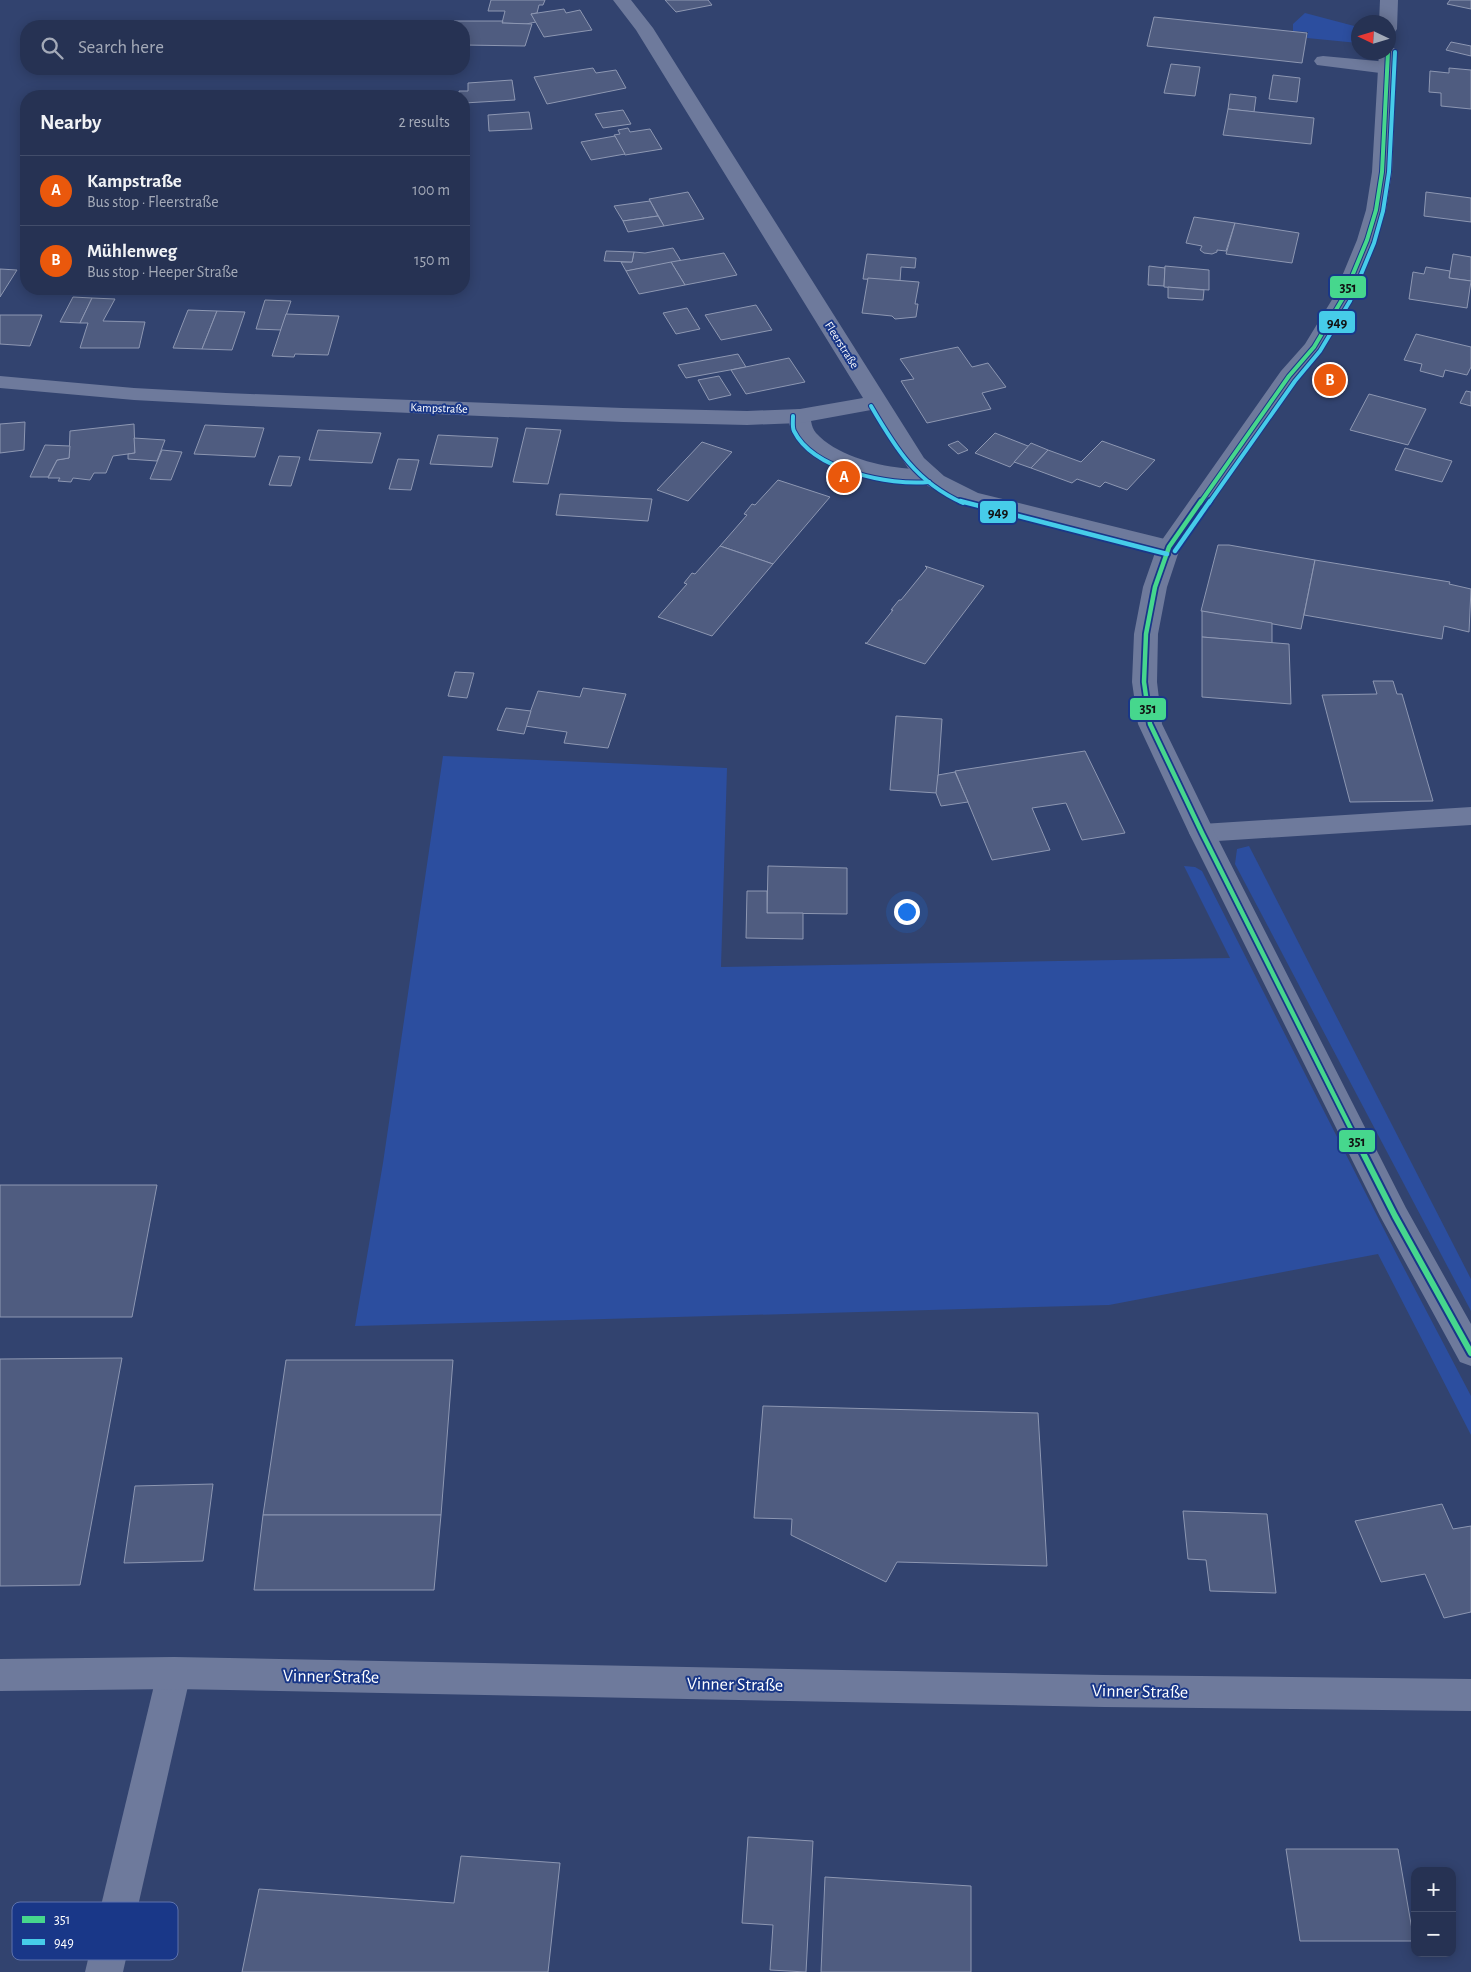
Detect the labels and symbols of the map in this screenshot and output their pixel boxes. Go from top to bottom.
north arrow [1351,15,1396,60]
line badge: 351 [1329,275,1367,299]
text: 351 [1339,281,1357,295]
line badge: 949 [1318,310,1356,334]
text: 949 [1327,316,1348,330]
street label: Fleerstraße [823,319,861,371]
pin: B [1314,361,1346,399]
street label: Kampstraße [410,401,468,415]
pin: A [828,458,860,496]
line badge: 949 [979,500,1017,524]
text: 949 [988,506,1009,520]
line badge: 351 [1129,697,1167,721]
text: 351 [1139,702,1157,716]
your location [894,899,920,925]
line badge: 351 [1338,1129,1376,1153]
text: 351 [1348,1135,1366,1149]
street label: Vinner Straße [283,1667,379,1687]
street label: Vinner Straße [687,1675,783,1695]
street label: Vinner Straße [1092,1682,1188,1702]
legend [12,1902,178,1960]
text: 351 [54,1913,70,1927]
text: 949 [54,1936,74,1950]

